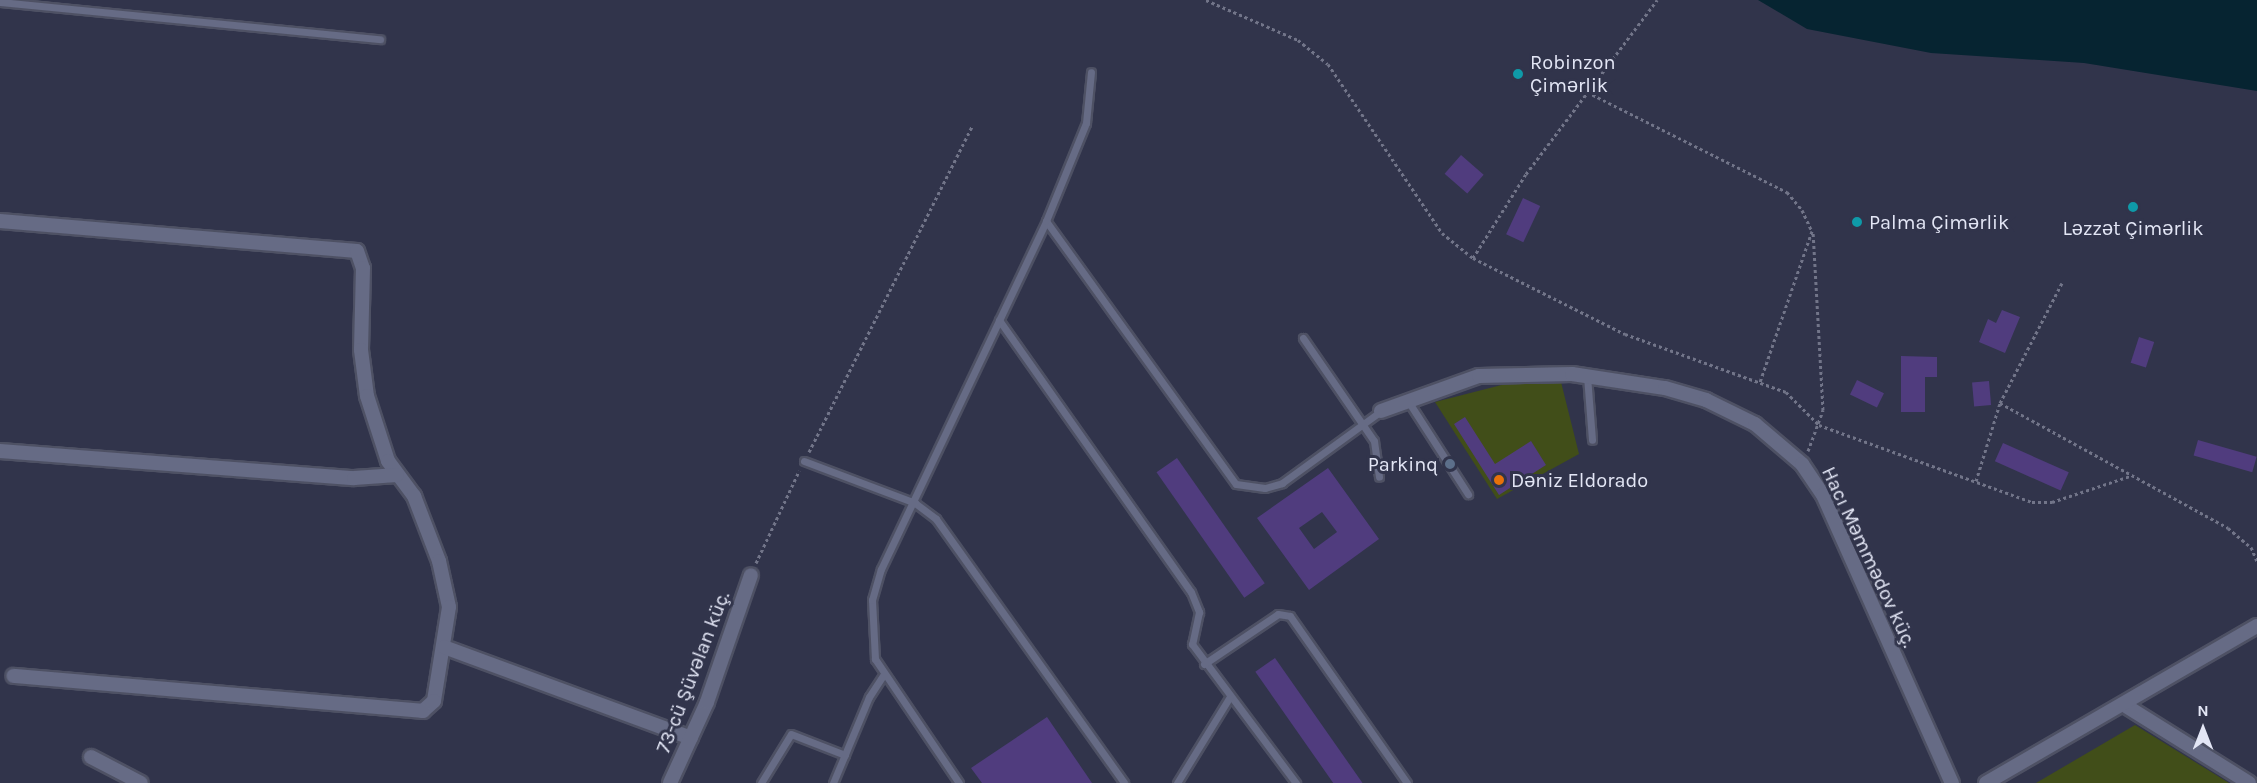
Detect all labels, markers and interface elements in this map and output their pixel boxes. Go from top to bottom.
place label: Robinzon Çimərlik [1530,51,1616,98]
marker: Robinzon Çimərlik [1511,67,1525,81]
marker: Ləzzət Çimərlik [2126,200,2140,214]
place label: Palma Çimərlik [1869,210,2009,234]
marker: Palma Çimərlik [1850,215,1864,229]
place label: Ləzzət Çimərlik [2063,216,2203,240]
place label: Parkinq [1368,452,1438,476]
marker: Parkinq [1443,457,1457,471]
street label: Hacı Məmmədov küç. [1817,463,1921,651]
place label: Dəniz Eldorado [1511,468,1648,492]
marker: Dəniz Eldorado [1492,473,1506,487]
street label: 73-cü Şüvəlan küç. [651,588,735,756]
north arrow [2173,699,2233,759]
text: N [2197,701,2209,720]

